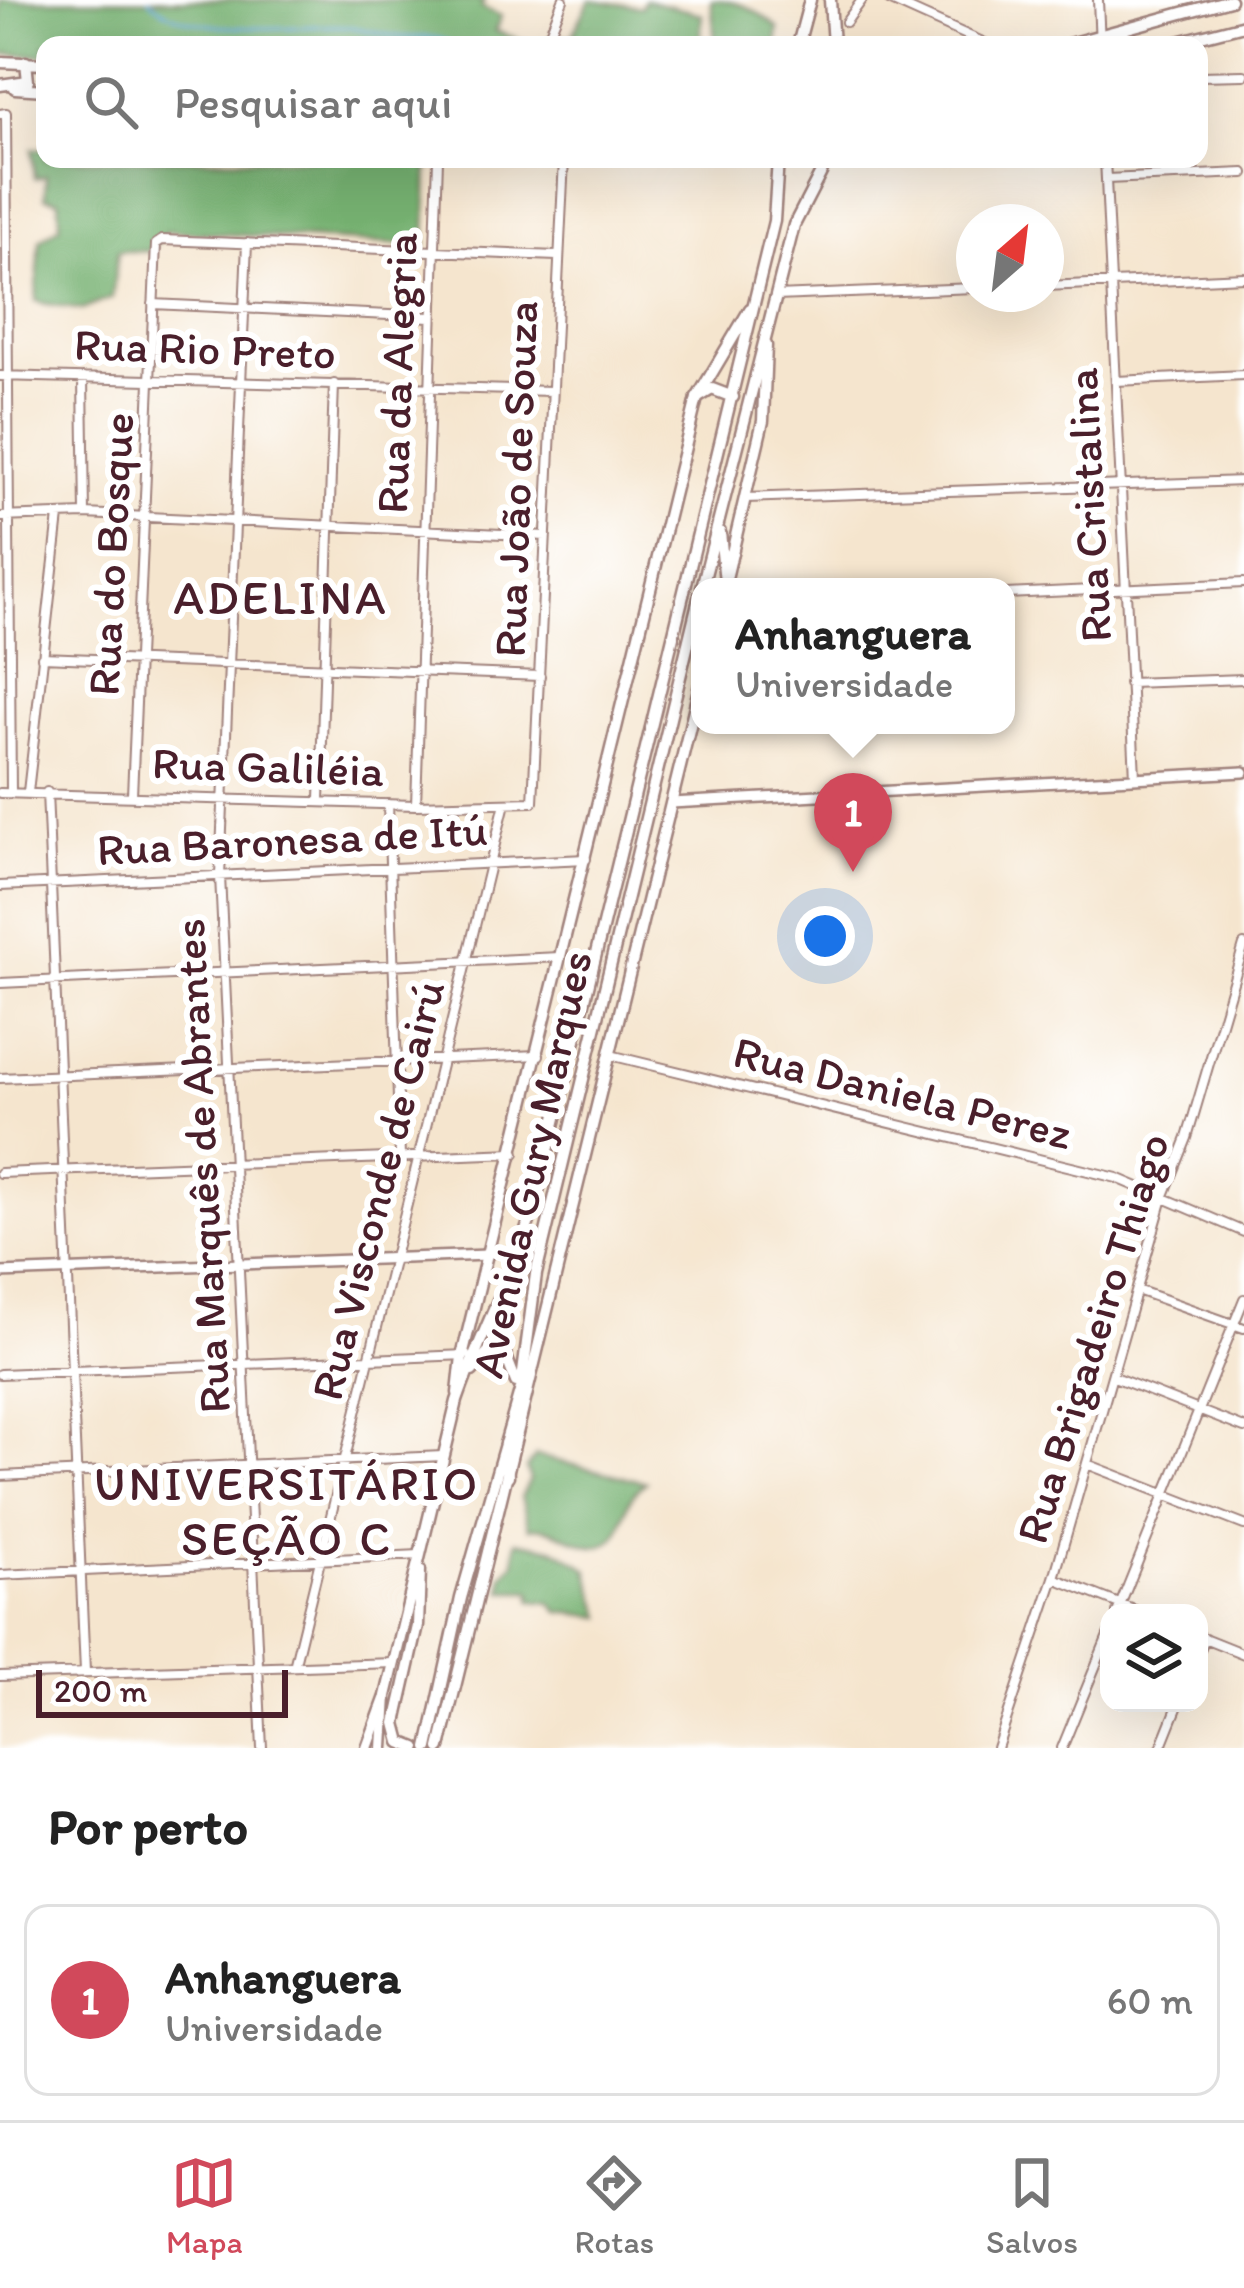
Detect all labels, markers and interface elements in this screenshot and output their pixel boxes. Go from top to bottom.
search box [36,36,1208,168]
icon: search [78,69,144,135]
text: Pesquisar aqui [174,75,452,129]
north arrow [956,204,1064,312]
street label: Rua da Alegria [364,231,428,515]
street label: Rua João de Souza [482,300,548,658]
street label: Rua Rio Preto [73,316,337,380]
street label: Rua Cristalina [1054,367,1122,643]
street label: Rua do Bosque [76,411,144,697]
district label: ADELINA [173,568,389,626]
popup [691,578,1015,734]
text: Anhanguera [735,606,971,660]
text: Universidade [735,660,953,707]
street label: Rua Galiléia [151,735,385,797]
pin: 1 [814,773,892,872]
street label: Rua Baronesa de Itú [95,802,489,876]
your location [795,906,855,966]
street label: Rua Marquês de Abrantes [161,917,241,1415]
street label: Avenida Gury Marques [459,946,603,1382]
street label: Rua Visconde de Cairú [299,975,455,1405]
street label: Rua Daniela Perez [728,1024,1078,1160]
street label: Rua Brigadeiro Thiago [1004,1126,1180,1550]
district label: UNIVERSITÁRIO SEÇÃO C [94,1454,480,1567]
map controls [1100,1604,1208,1712]
button: layers [1100,1604,1208,1712]
scale bar [36,1664,288,1717]
text: 200 m [54,1671,147,1710]
text: Por perto [48,1796,248,1857]
text: Anhanguera [165,1950,401,2004]
text: 1 [81,1977,99,2024]
text: 60 m [1107,1977,1193,2024]
text: Universidade [165,2004,383,2051]
tab: Mapa [166,2150,243,2261]
tab: Rotas [575,2150,654,2261]
tab: Salvos [986,2150,1078,2261]

